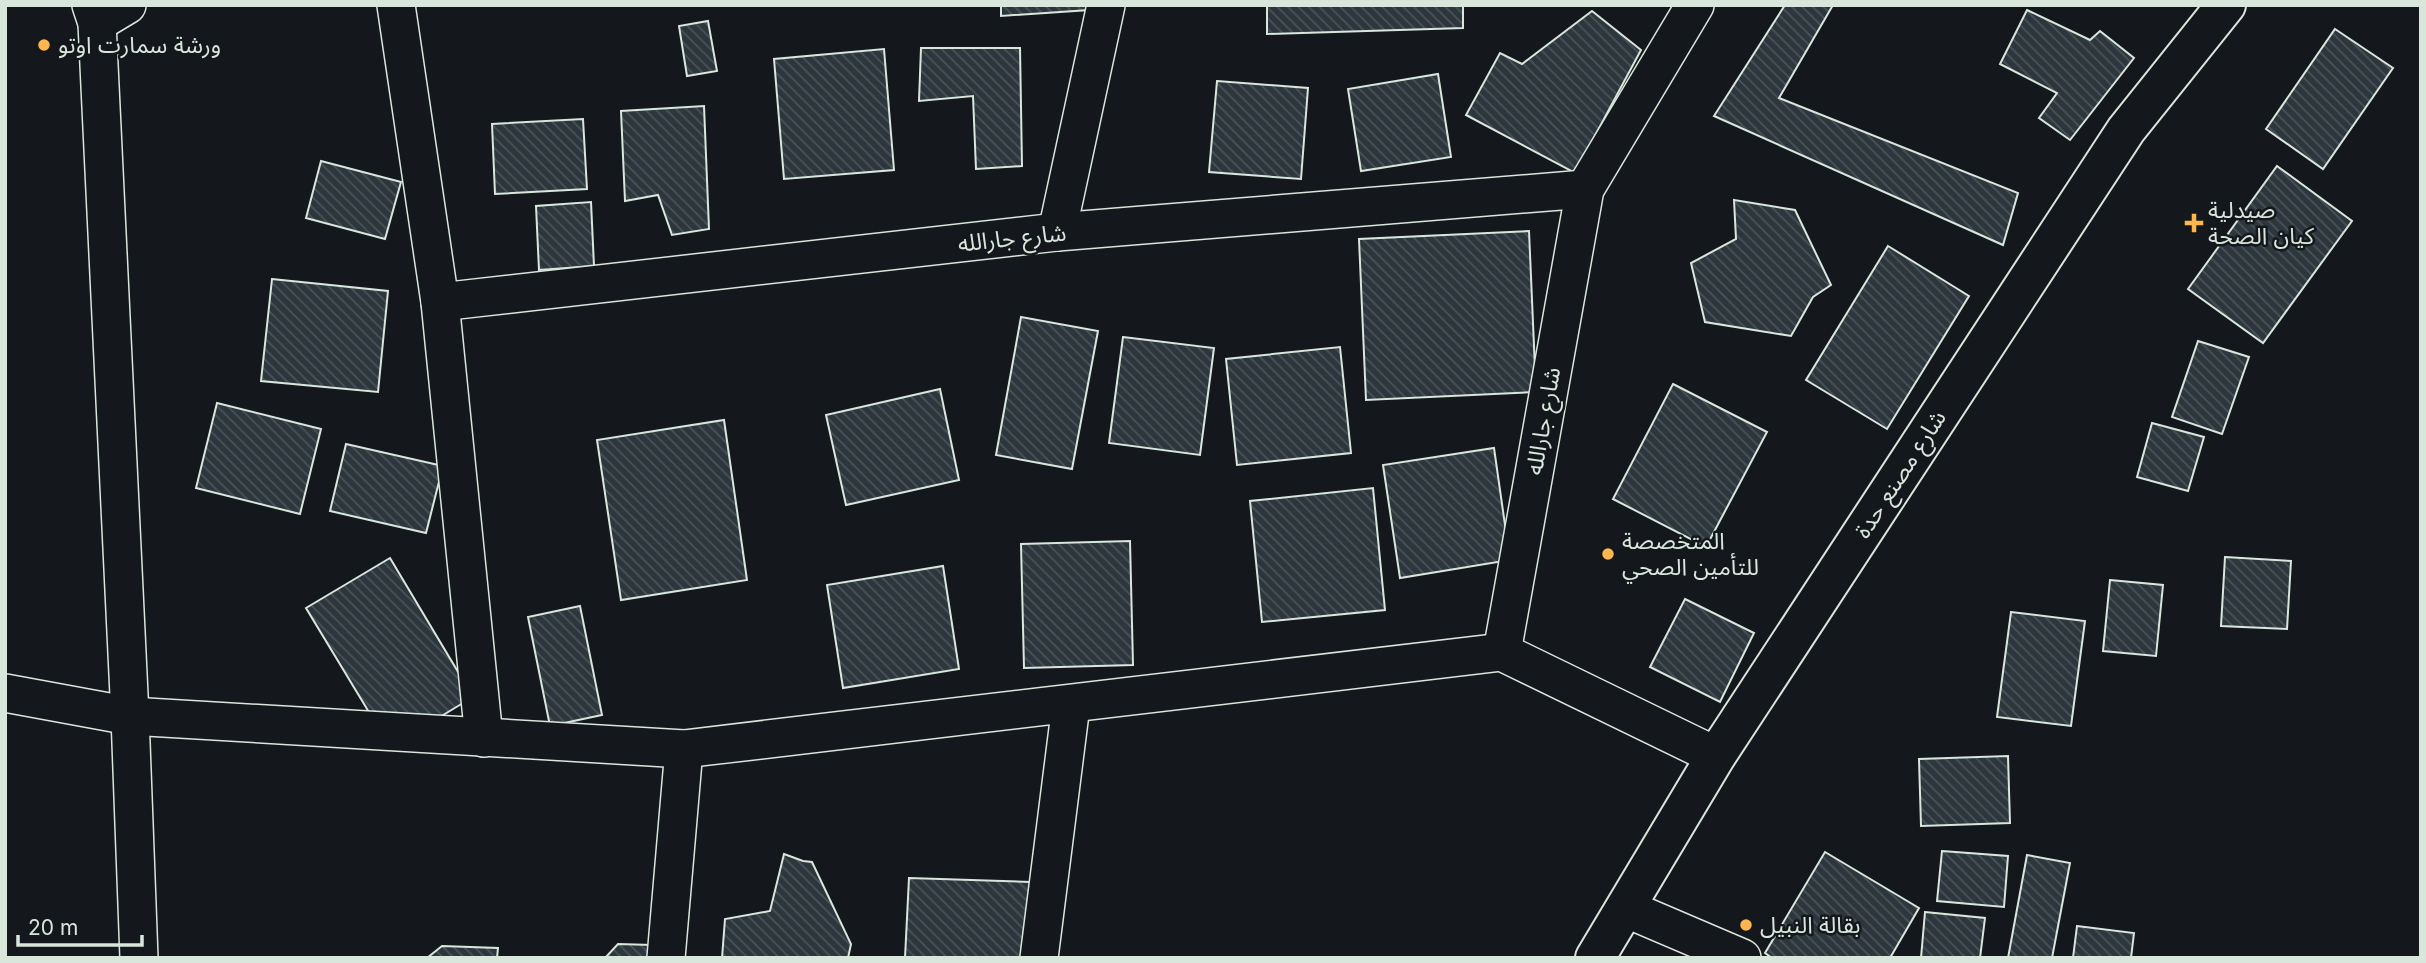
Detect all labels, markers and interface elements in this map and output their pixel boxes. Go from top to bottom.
place label: ورشة سمارت اوتو [58,31,221,59]
marker: ورشة سمارت اوتو [36,37,52,53]
place label: صيدلية كيان الصحة [2208,196,2315,250]
marker: صيدلية كيان الصحة [2186,215,2202,231]
street label: شارع جارالله [956,218,1068,261]
street label: شارع جارالله [1520,365,1569,478]
street label: شارع مصنع حدة [1848,405,1954,545]
place label: المتخصصة للتأمين الصحي [1622,527,1759,584]
marker: المتخصصة للتأمين الصحي [1600,546,1616,562]
scale bar [18,904,142,948]
place label: بقالة النبيل [1760,911,1861,939]
text: 20 m [28,915,78,940]
marker: بقالة النبيل [1738,917,1754,933]

